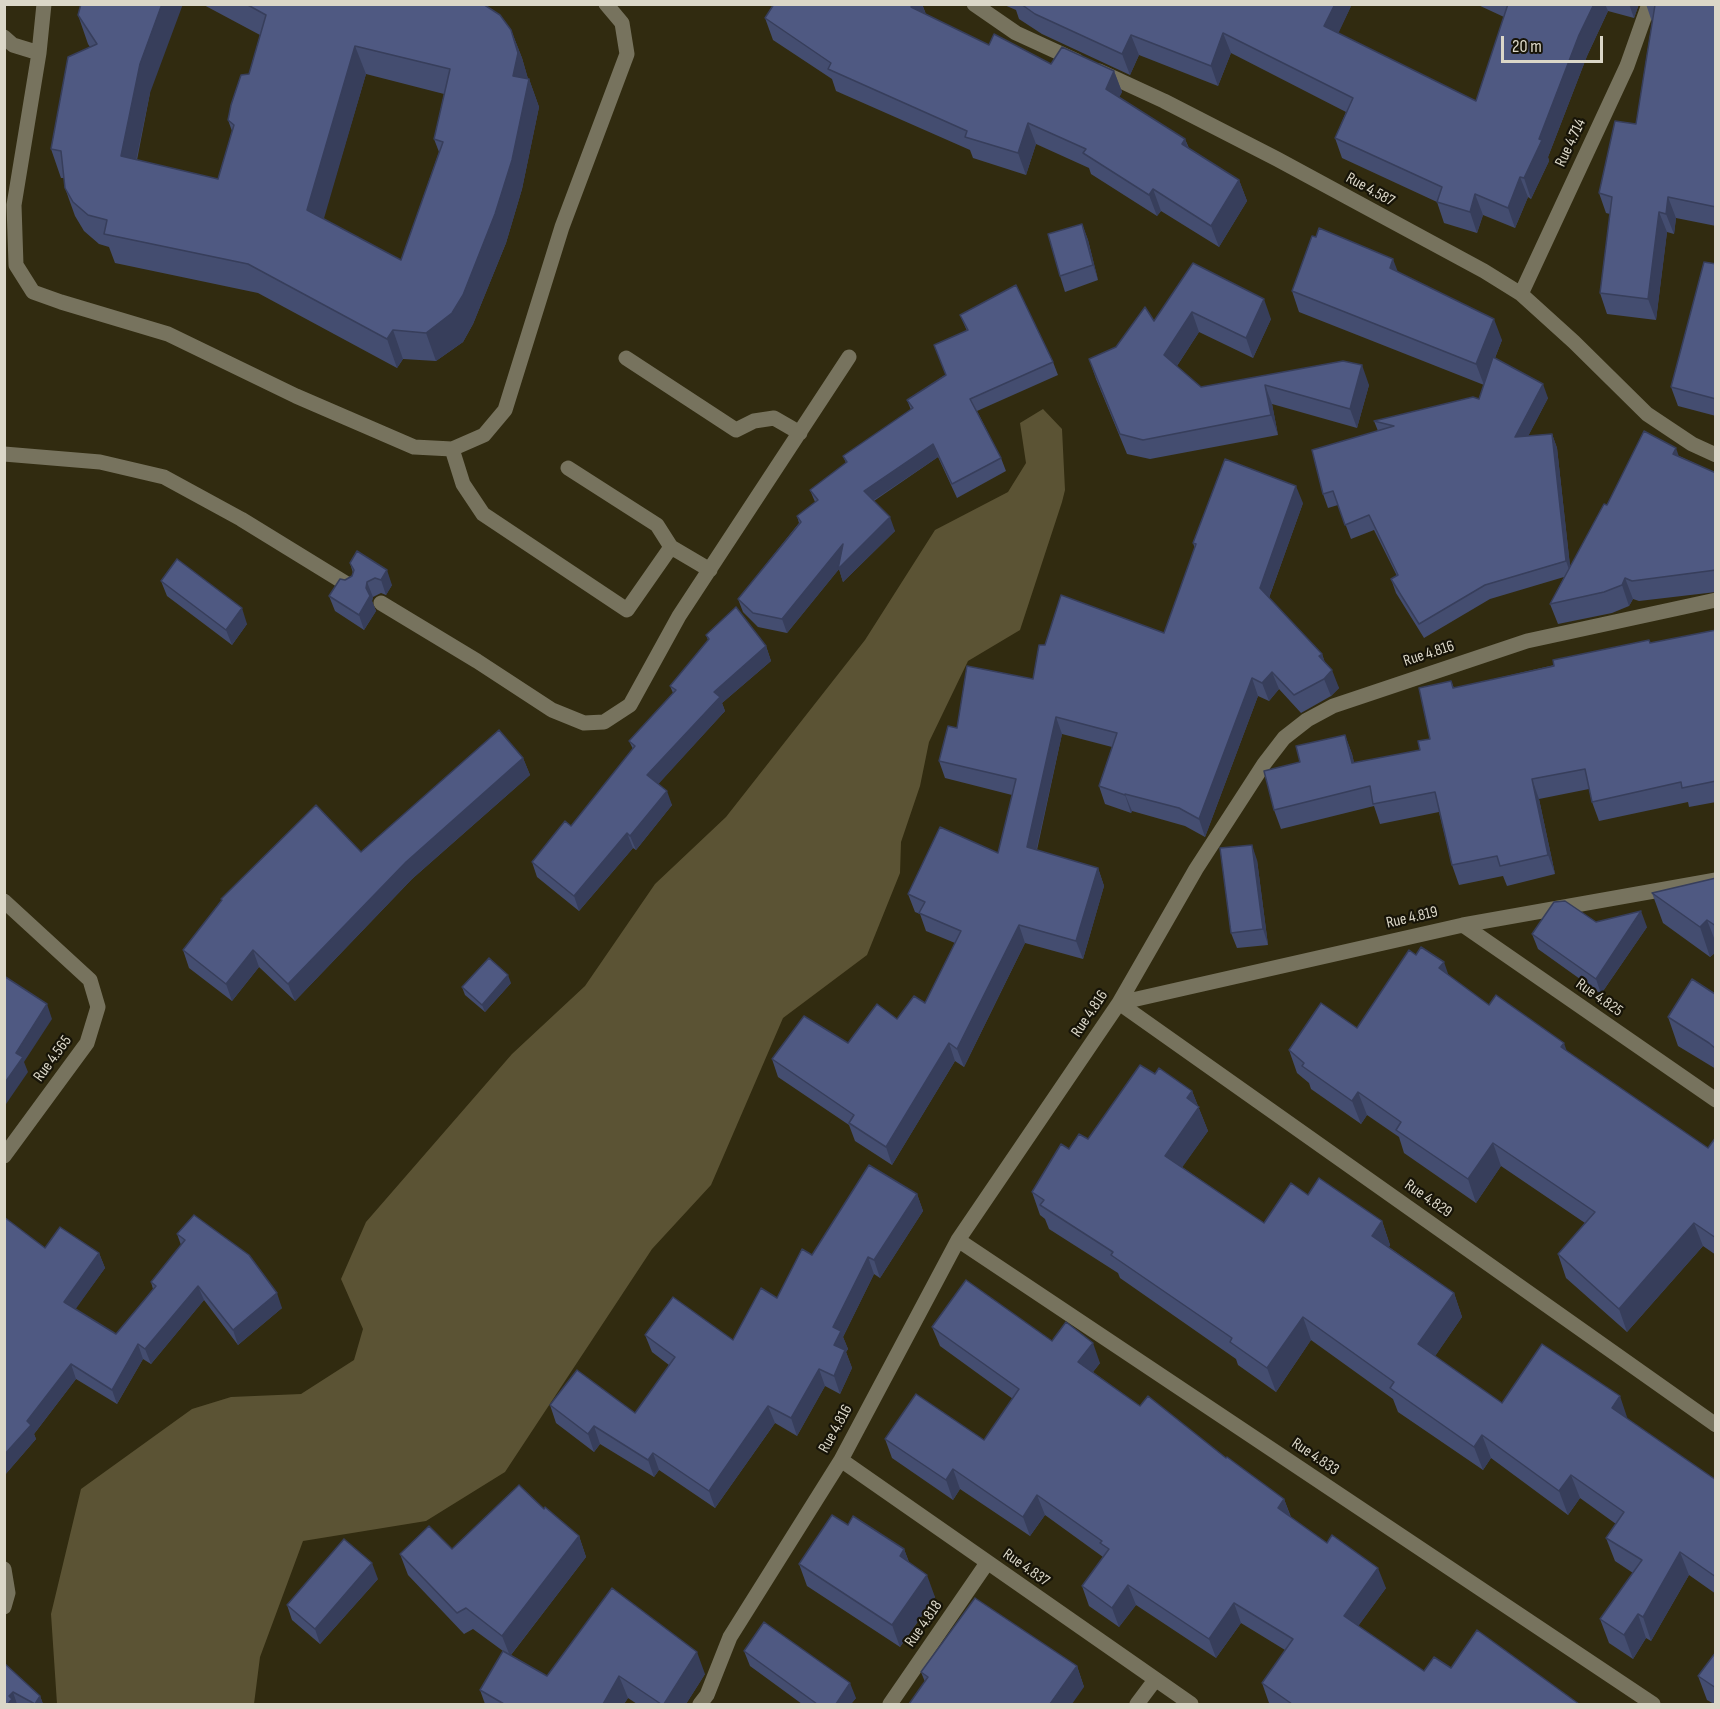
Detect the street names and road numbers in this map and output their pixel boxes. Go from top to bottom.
street label: Rue 4.714 [1552,116,1590,170]
street label: Rue 4.587 [1342,169,1398,211]
street label: Rue 4.816 [1401,637,1457,671]
street label: Rue 4.819 [1384,903,1440,933]
street label: Rue 4.825 [1572,975,1626,1021]
street label: Rue 4.816 [1067,987,1113,1041]
street label: Rue 4.565 [30,1032,76,1086]
street label: Rue 4.829 [1401,1176,1455,1222]
street label: Rue 4.816 [815,1401,857,1457]
street label: Rue 4.833 [1288,1434,1342,1480]
street label: Rue 4.837 [999,1545,1053,1591]
street label: Rue 4.818 [901,1597,947,1651]

